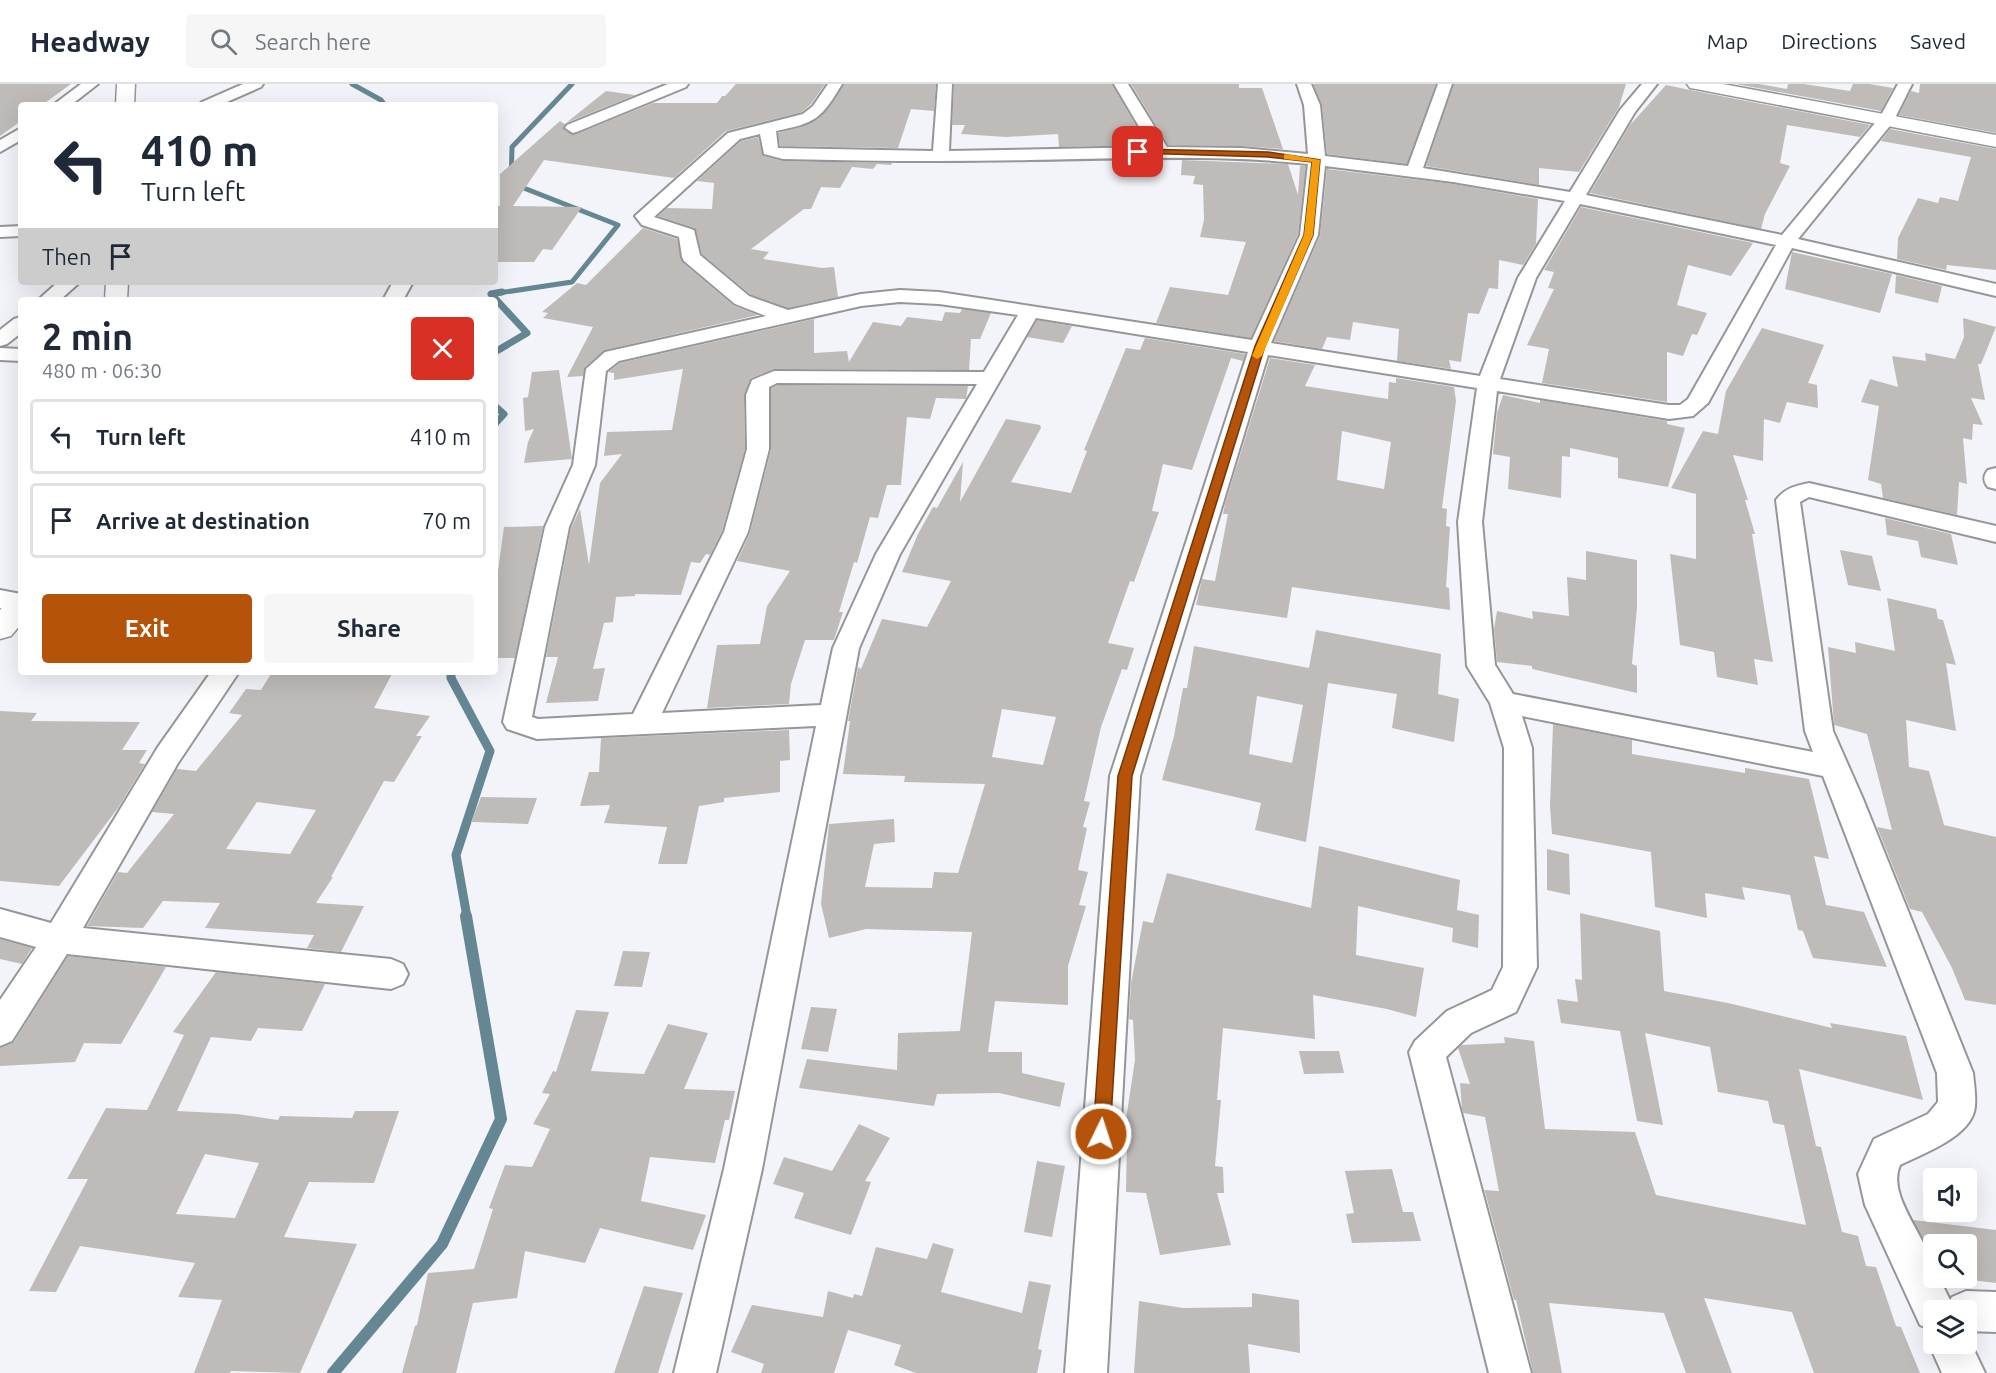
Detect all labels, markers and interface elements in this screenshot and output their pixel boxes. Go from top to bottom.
search box [186,14,606,68]
icon: search [207,25,240,58]
text: Headway [30,26,150,57]
text: Search here [255,29,371,54]
text: Map [1707,29,1748,53]
text: Directions [1781,29,1877,53]
text: Saved [1910,29,1966,53]
icon: left [42,126,120,204]
pin [1112,126,1163,177]
text: 410 m [141,127,258,174]
icon: arrive [1121,135,1154,168]
text: Turn left [141,176,245,206]
icon: arrive [104,240,137,273]
text: Then [42,244,92,269]
text: 2 min [42,316,133,357]
button: close [411,317,474,380]
text: 480 m · 06:30 [42,359,162,382]
icon: left [45,420,78,453]
text: Turn left [96,424,186,449]
text: 410 m [410,424,471,449]
icon: arrive [45,504,78,537]
text: Arrive at destination [96,508,310,533]
text: 70 m [422,508,471,533]
button: Exit [42,594,252,663]
button: Share [264,594,474,663]
position arrow [1069,1102,1133,1166]
map controls [1923,1168,1977,1354]
button: sound [1923,1168,1977,1222]
button: search [1923,1234,1977,1288]
button: layers [1923,1300,1977,1354]

